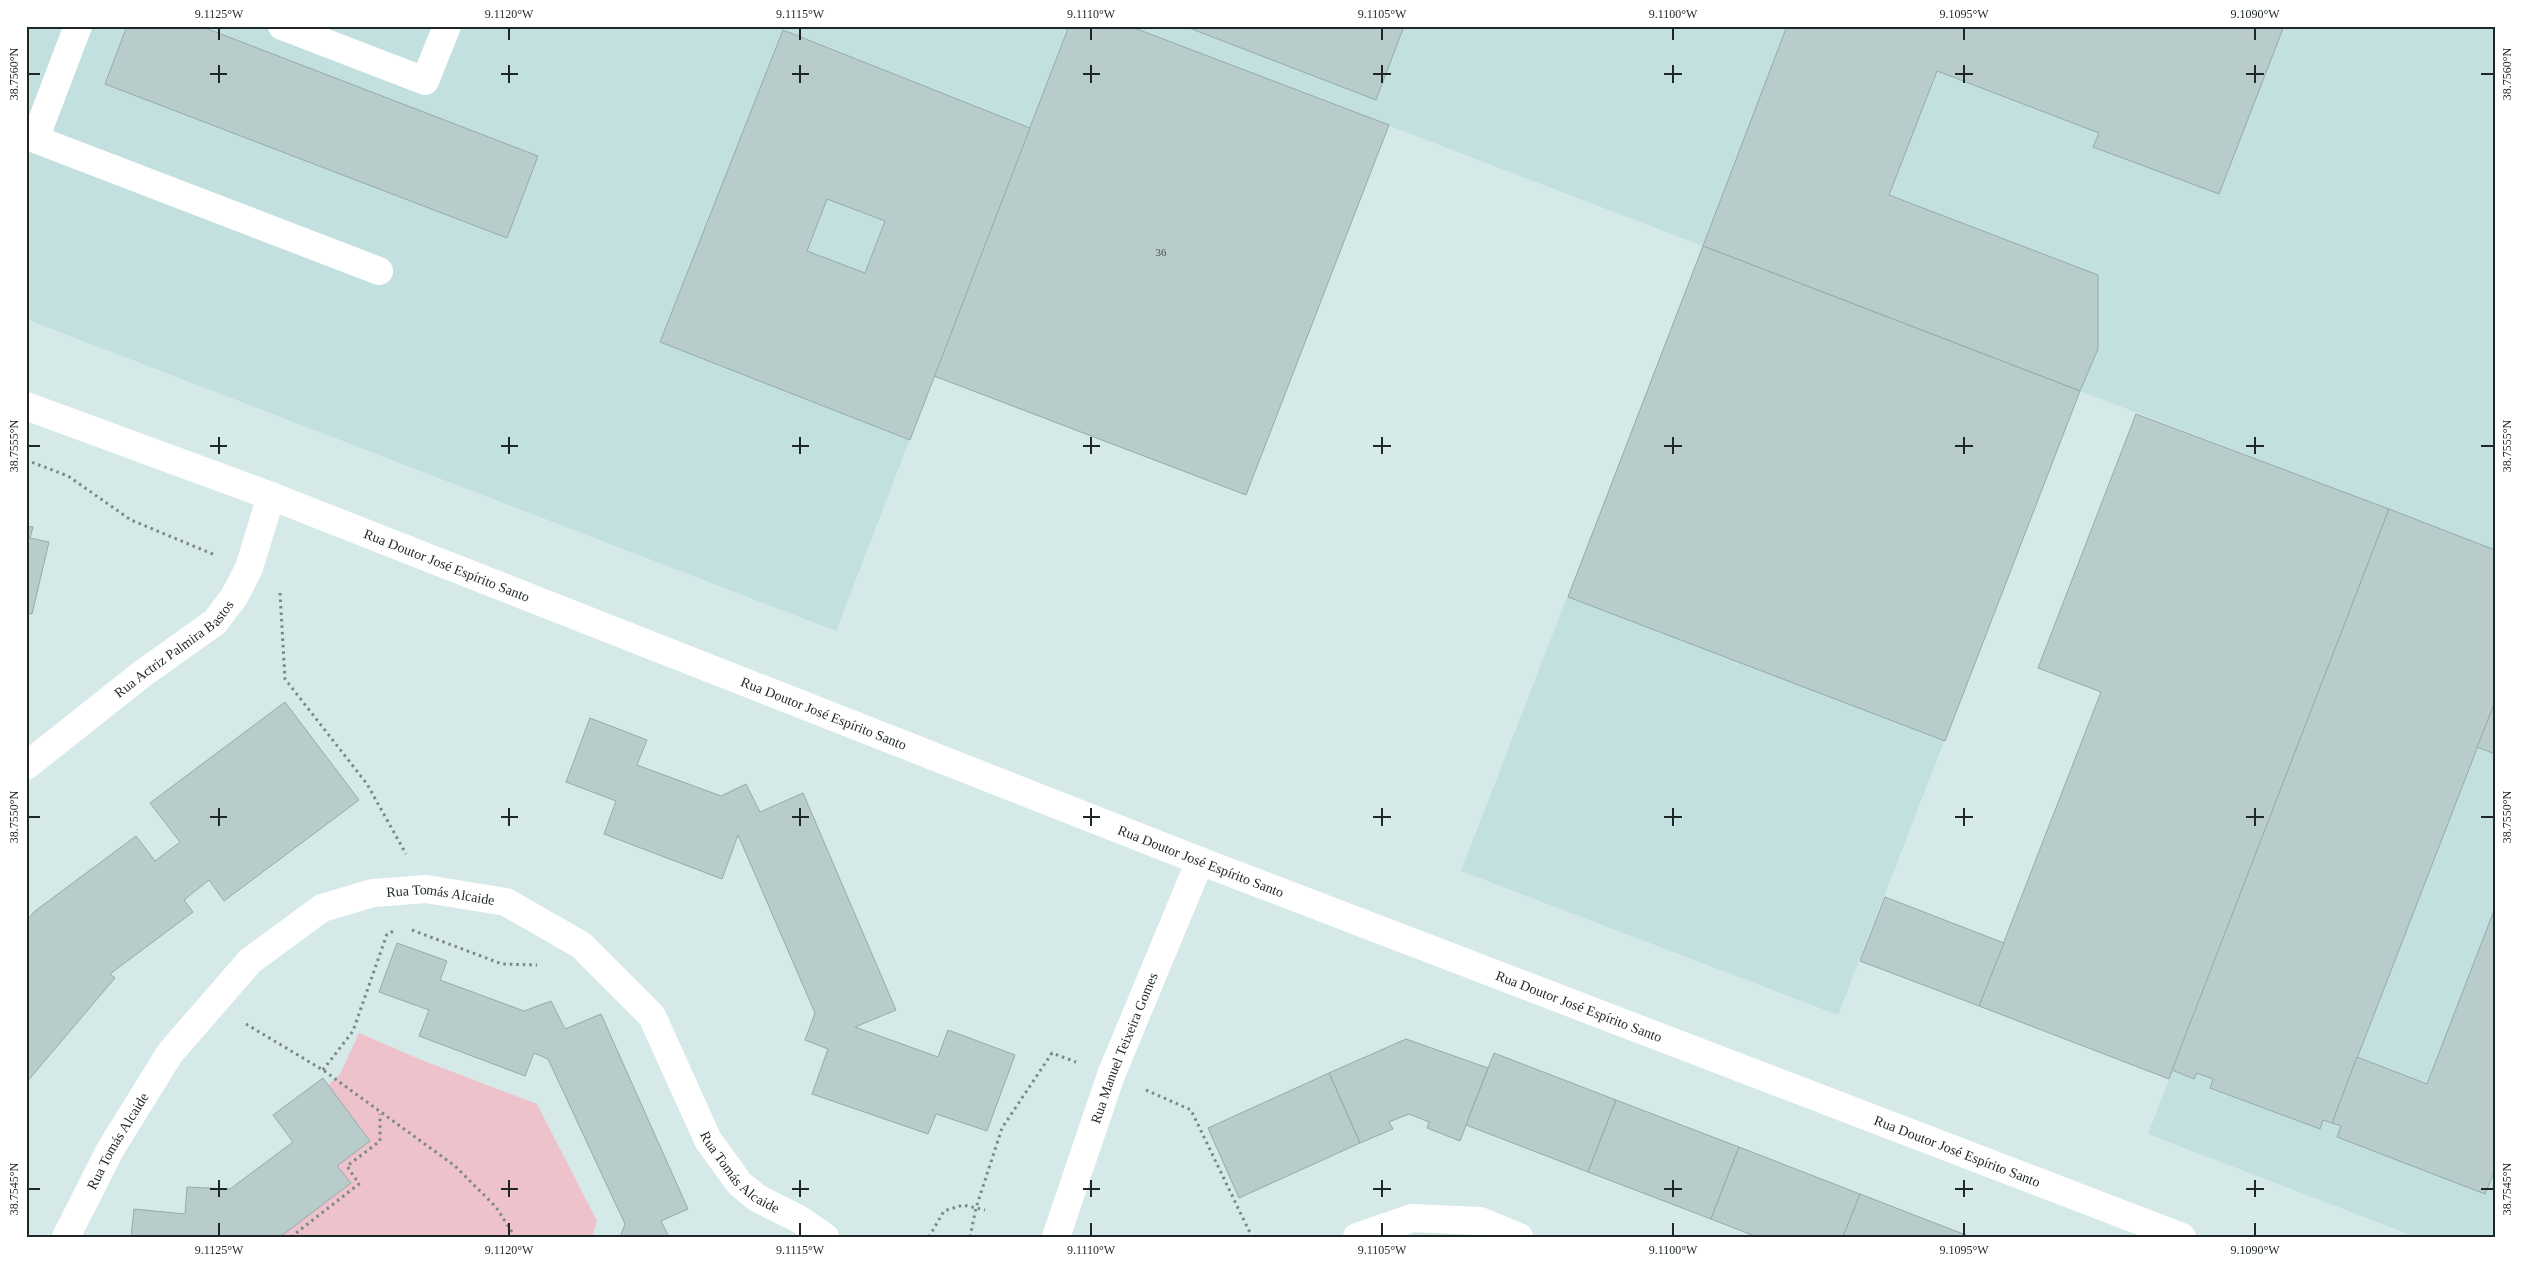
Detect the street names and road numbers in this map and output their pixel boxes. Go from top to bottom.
street label: Rua Doutor José Espírito Santo [362,526,532,605]
street label: Rua Actriz Palmira Bastos [112,598,237,701]
street label: Rua Doutor José Espírito Santo [739,674,909,753]
street label: Rua Doutor José Espírito Santo [1116,823,1286,900]
street label: Rua Tomás Alcaide [386,882,496,908]
street label: Rua Doutor José Espírito Santo [1494,968,1664,1045]
street label: Rua Manuel Teixeira Gomes [1088,970,1161,1125]
street label: Rua Tomás Alcaide [84,1090,152,1192]
street label: Rua Doutor José Espírito Santo [1872,1113,2042,1190]
street label: Rua Tomás Alcaide [697,1129,782,1216]

